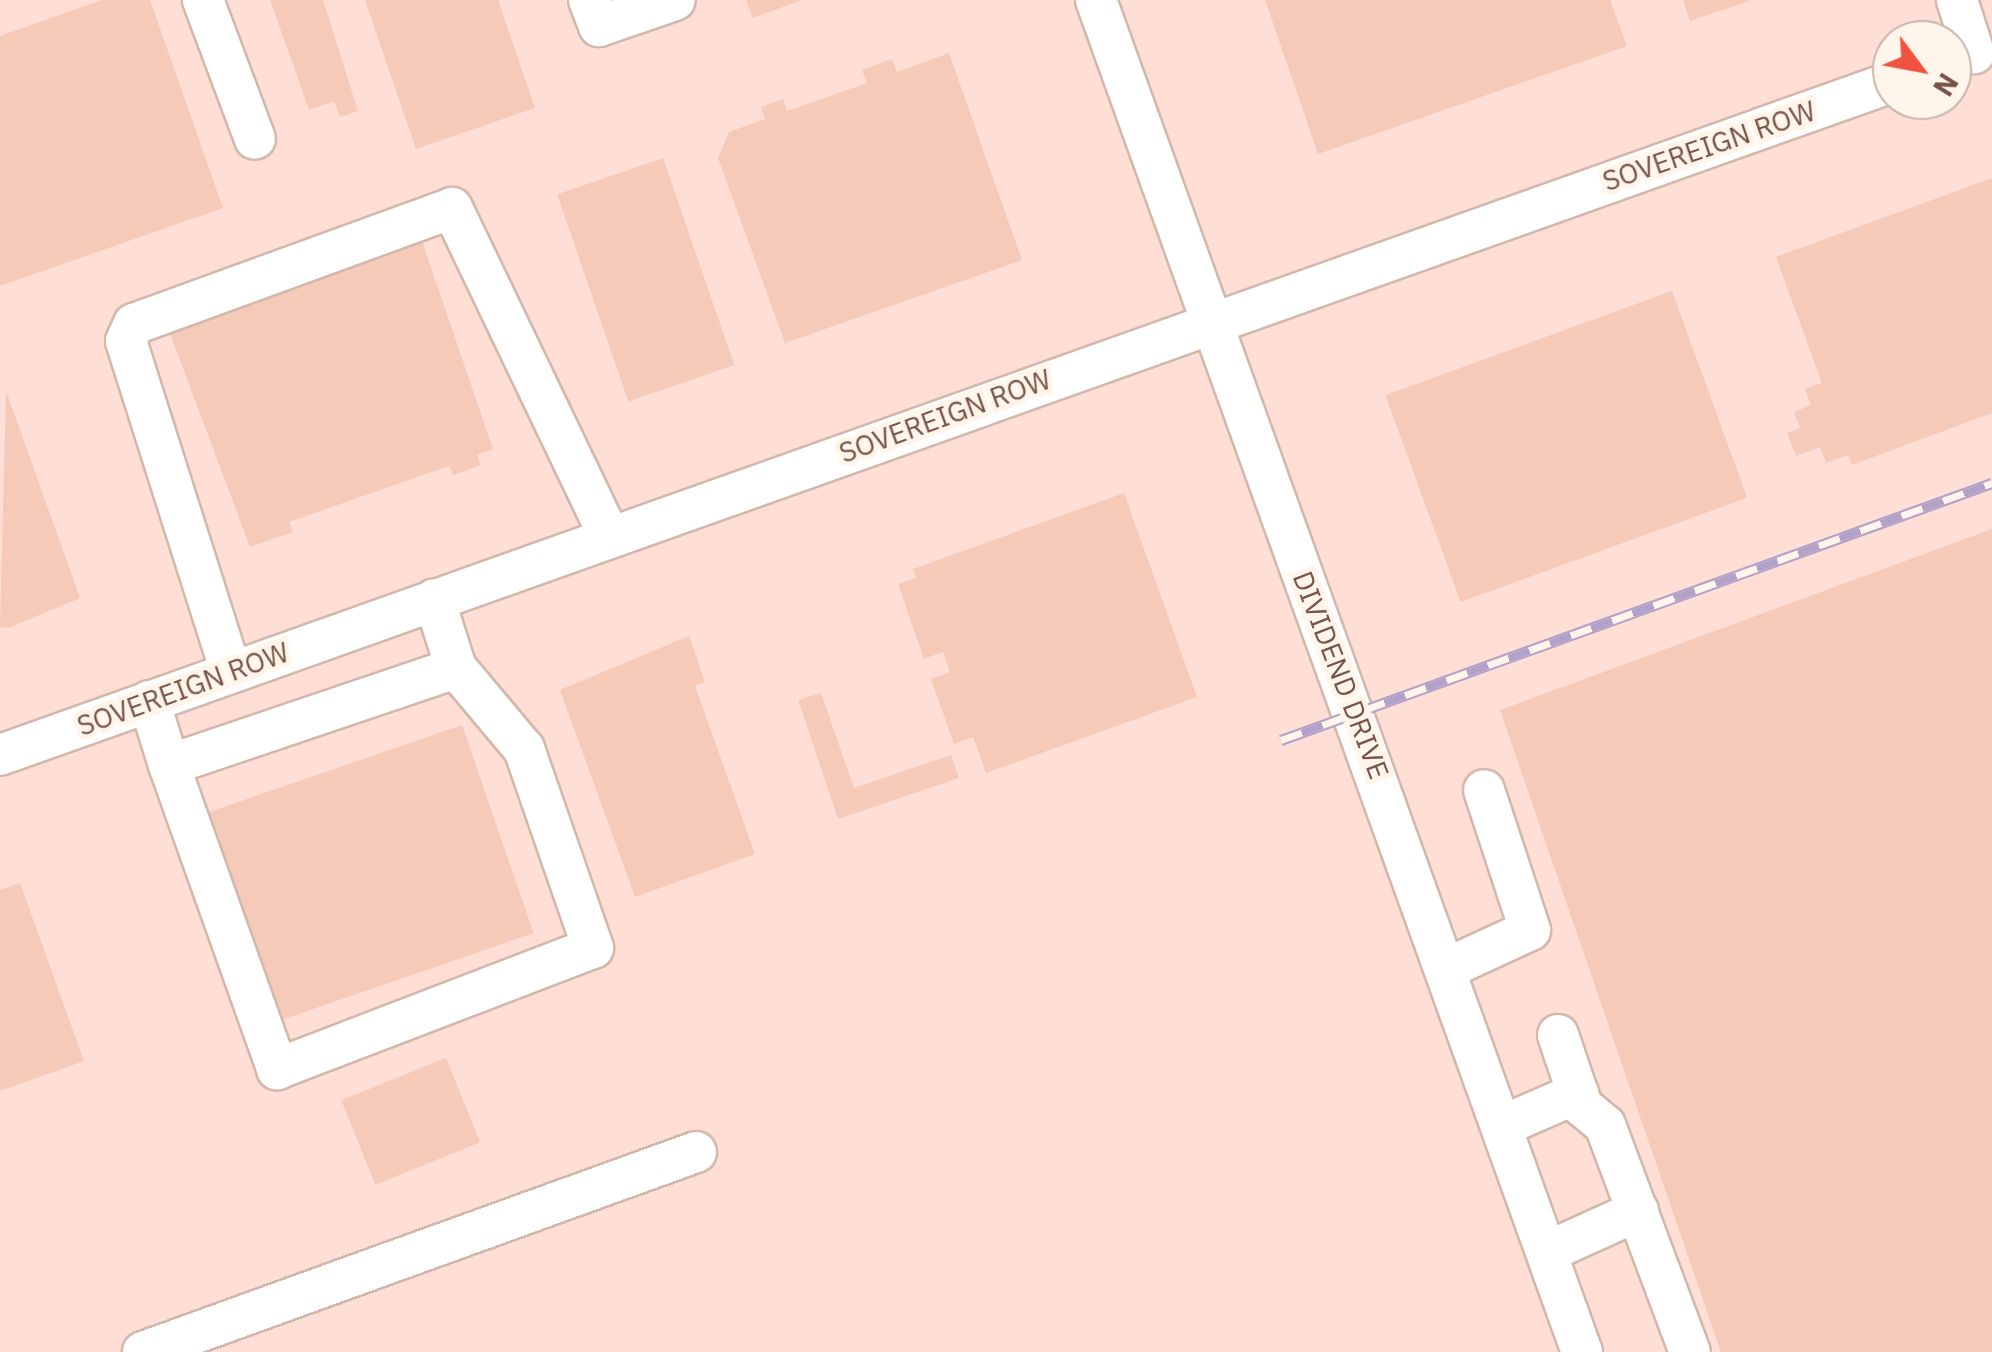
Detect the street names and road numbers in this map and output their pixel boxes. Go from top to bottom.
street label: SOVEREIGN ROW [1598,94,1820,198]
street label: SOVEREIGN ROW [835,362,1055,470]
street label: DIVIDEND DRIVE [1286,566,1396,784]
street label: SOVEREIGN ROW [73,635,293,743]

